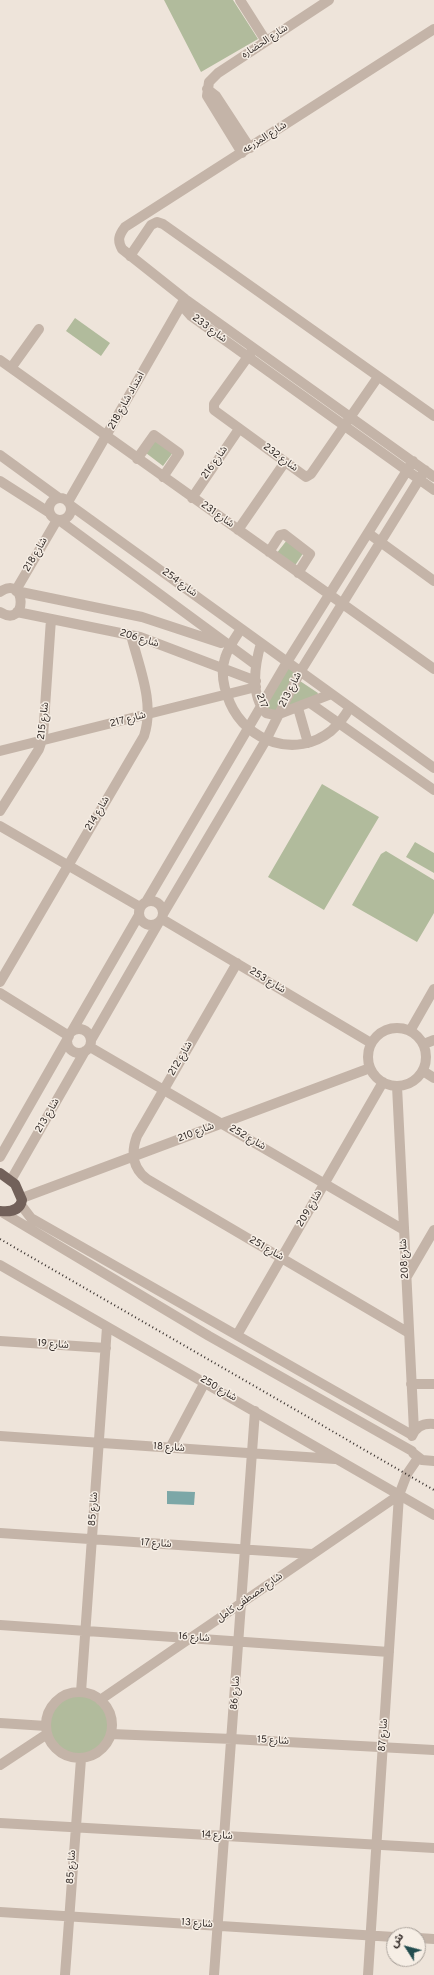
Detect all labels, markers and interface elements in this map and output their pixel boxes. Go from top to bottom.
street label: شارع الحضاره [240,23,290,61]
street label: شارع المزرعه [241,120,289,156]
street label: شارع 233 [189,312,229,346]
street label: امتداد شارع 218 [106,370,148,432]
street label: شارع 232 [260,441,300,475]
street label: شارع 216 [199,444,231,482]
street label: شارع 231 [198,499,236,531]
street label: شارع 218 [21,536,51,574]
street label: شارع 254 [159,566,199,600]
street label: شارع 206 [118,627,160,651]
street label: شارع 213 [277,670,305,710]
street label: 217 [253,692,269,710]
street label: شارع 215 [36,701,52,741]
street label: شارع 217 [109,709,147,731]
street label: شارع 214 [83,795,113,833]
street label: شارع 253 [247,966,287,996]
street label: شارع 212 [166,1040,196,1078]
street label: شارع 213 [33,1097,63,1135]
street label: شارع 210 [176,1121,216,1145]
street label: شارع 252 [227,1123,267,1153]
street label: شارع 209 [295,1189,325,1229]
street label: شارع 251 [247,1234,285,1264]
street label: شارع 208 [398,1238,412,1280]
street label: شارع 19 [37,1338,69,1352]
street label: شارع 250 [197,1374,239,1404]
street label: شارع 18 [153,1441,185,1455]
street label: شارع 85 [87,1492,101,1526]
street label: شارع 17 [140,1537,172,1551]
street label: شارع مصطفى كامل [215,1571,285,1625]
street label: شارع 16 [178,1631,210,1645]
street label: شارع 86 [229,1676,243,1710]
street label: شارع 87 [377,1718,391,1752]
street label: شارع 15 [257,1734,289,1748]
street label: شارع 14 [201,1829,233,1843]
street label: شارع 85 [65,1850,79,1884]
street label: شارع 13 [181,1917,213,1931]
north arrow [386,1927,426,1967]
text: ش [387,1930,407,1951]

